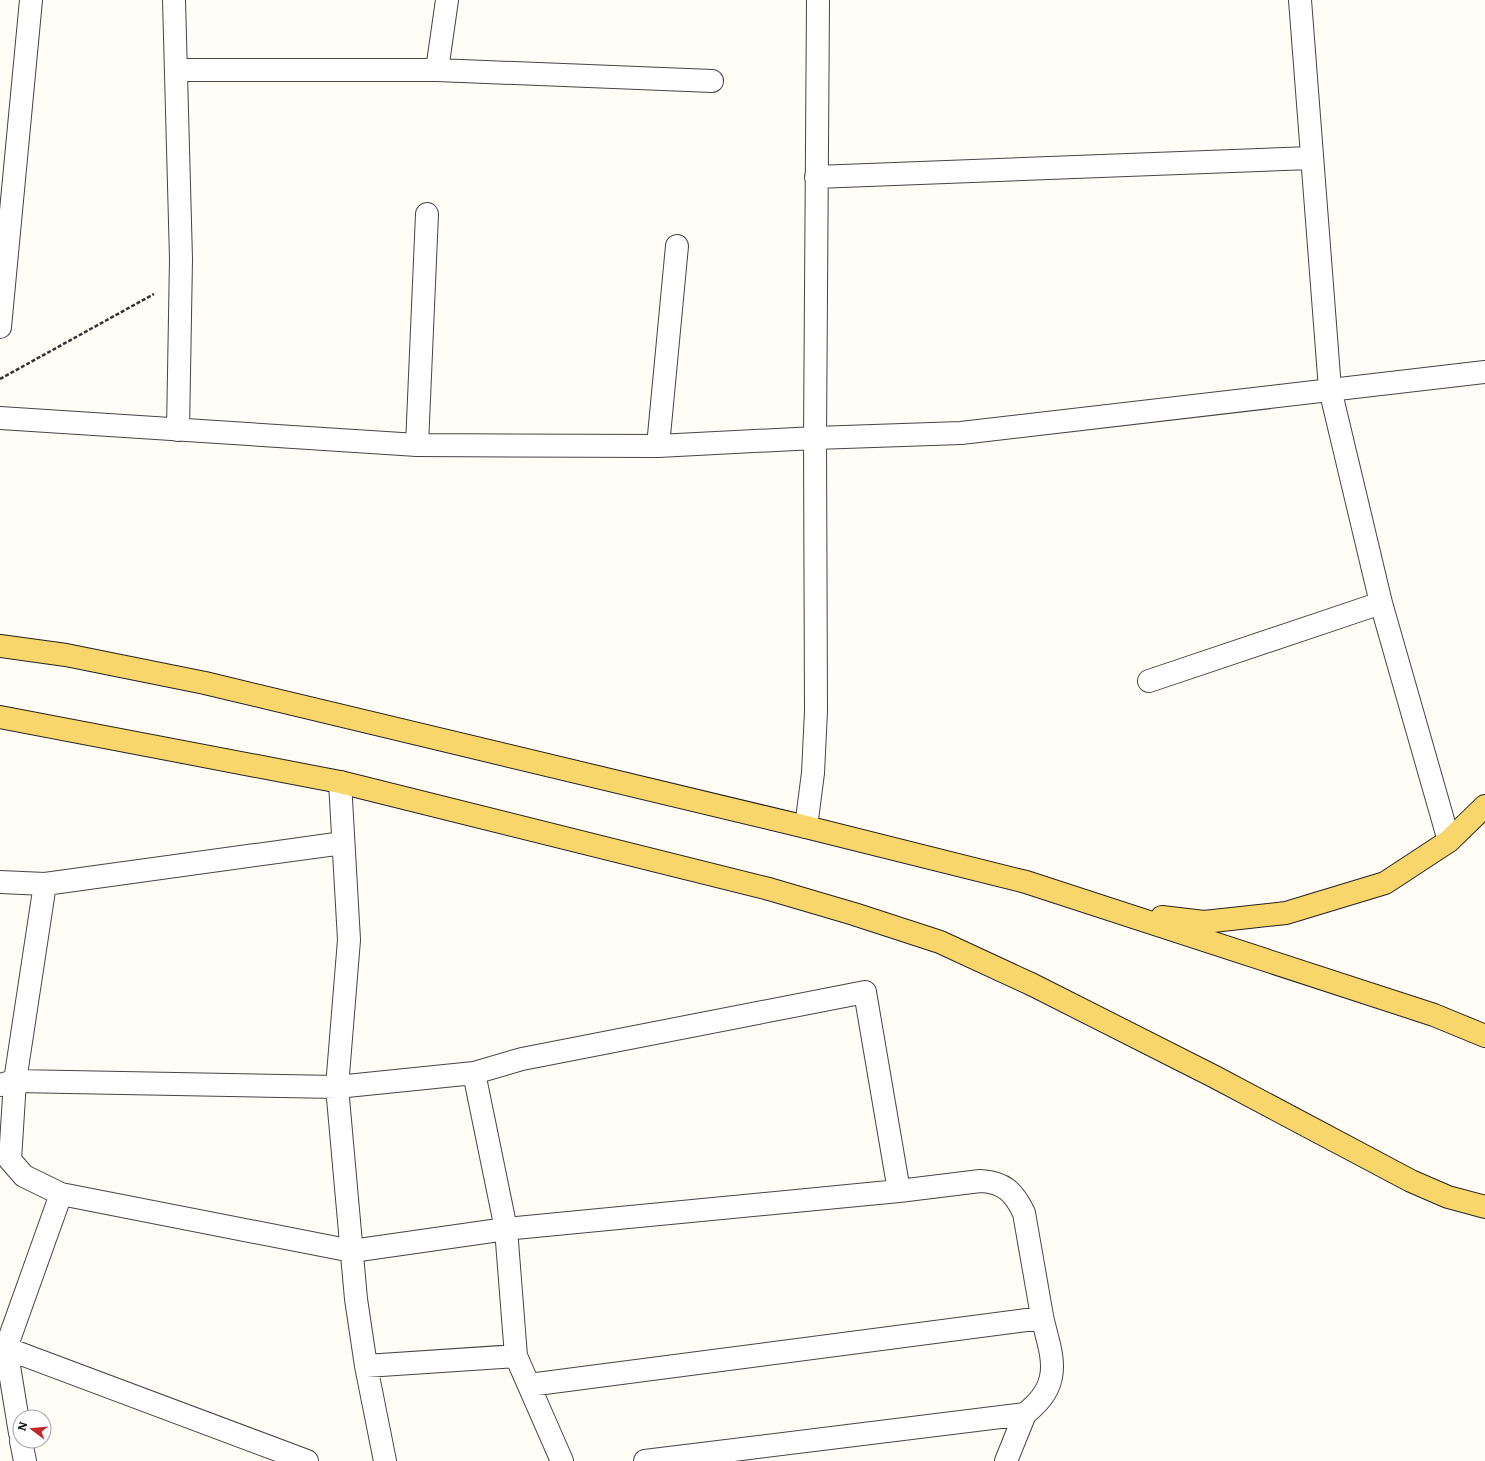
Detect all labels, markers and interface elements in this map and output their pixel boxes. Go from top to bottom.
north arrow [12,1409,52,1449]
text: N [12,1419,30,1433]

